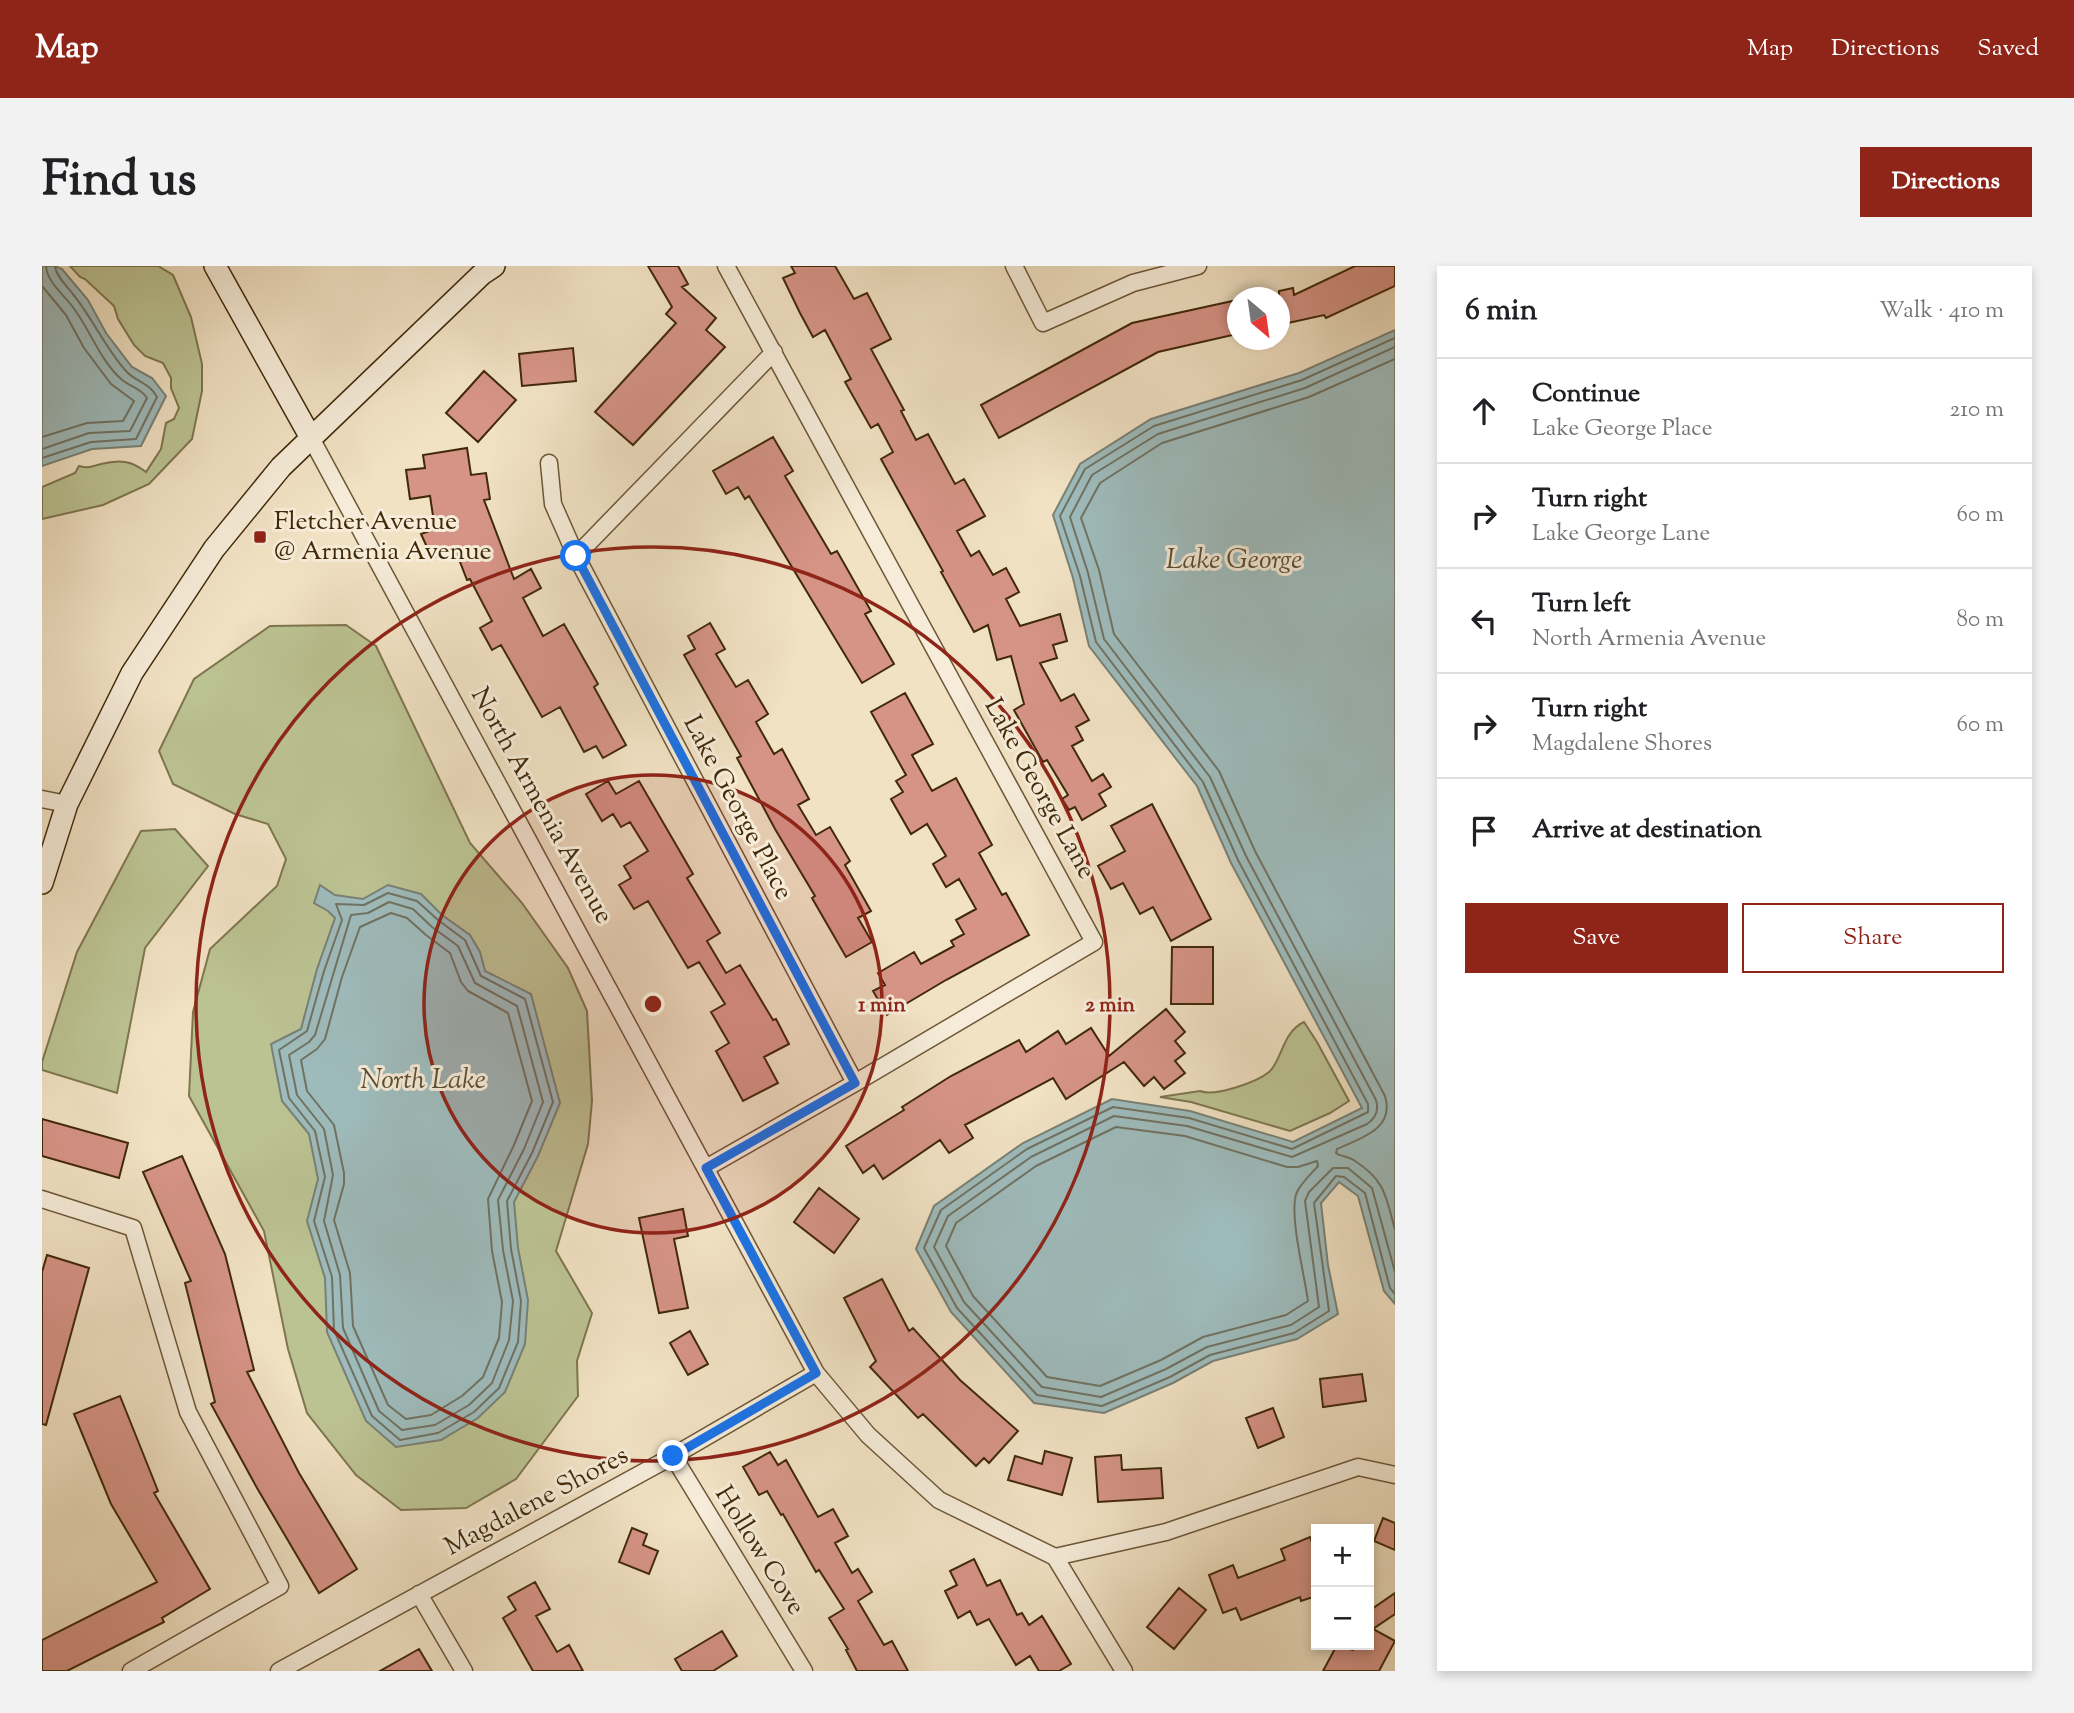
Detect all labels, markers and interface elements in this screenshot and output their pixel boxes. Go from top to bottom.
text: Map [35,25,99,73]
text: Map [1747,32,1793,66]
text: Directions [1831,32,1939,66]
text: Saved [1977,32,2039,66]
text: Find us [42,147,196,217]
button: Directions [1860,147,2032,217]
north arrow [1227,287,1290,350]
text: 6 min [1465,290,1537,333]
text: Walk · 410 m [1879,295,2004,328]
text: Continue [1532,376,1640,413]
icon: ahead [1465,392,1503,430]
text: 210 m [1950,394,2004,427]
text: Lake George Place [1532,413,1712,446]
text: Turn right [1532,481,1647,518]
icon: right [1465,497,1503,535]
text: 60 m [1956,499,2004,532]
place label: Fletcher Avenue @ Armenia Avenue [274,504,492,571]
text: Lake George Lane [1532,518,1710,551]
marker: Fletcher Avenue @ Armenia Avenue [252,529,268,545]
route start [560,540,591,571]
water label: Lake George [1166,541,1302,581]
text: Turn left [1532,586,1631,623]
icon: left [1465,602,1503,640]
text: 80 m [1956,604,2004,637]
text: North Armenia Avenue [1532,623,1766,656]
street label: North Armenia Avenue [461,681,621,931]
text: Turn right [1532,691,1647,728]
street label: Lake George Lane [974,692,1104,886]
icon: right [1465,707,1503,745]
street label: Lake George Place [673,709,801,907]
text: 60 m [1956,709,2004,742]
text: Magdalene Shores [1532,728,1712,761]
icon: arrive [1465,812,1503,850]
text: Arrive at destination [1532,812,1762,849]
button: Save [1465,903,1728,973]
button: Share [1742,903,2004,973]
text: 1 min [858,991,906,1021]
text: 2 min [1085,991,1136,1021]
centre of rings [641,992,665,1016]
water label: North Lake [360,1061,486,1101]
street label: Magdalene Shores [439,1438,635,1566]
route end [657,1440,688,1471]
street label: Hollow Cove [705,1479,813,1623]
map controls [1311,1524,1374,1650]
button: + [1311,1524,1374,1587]
button: − [1311,1587,1374,1650]

